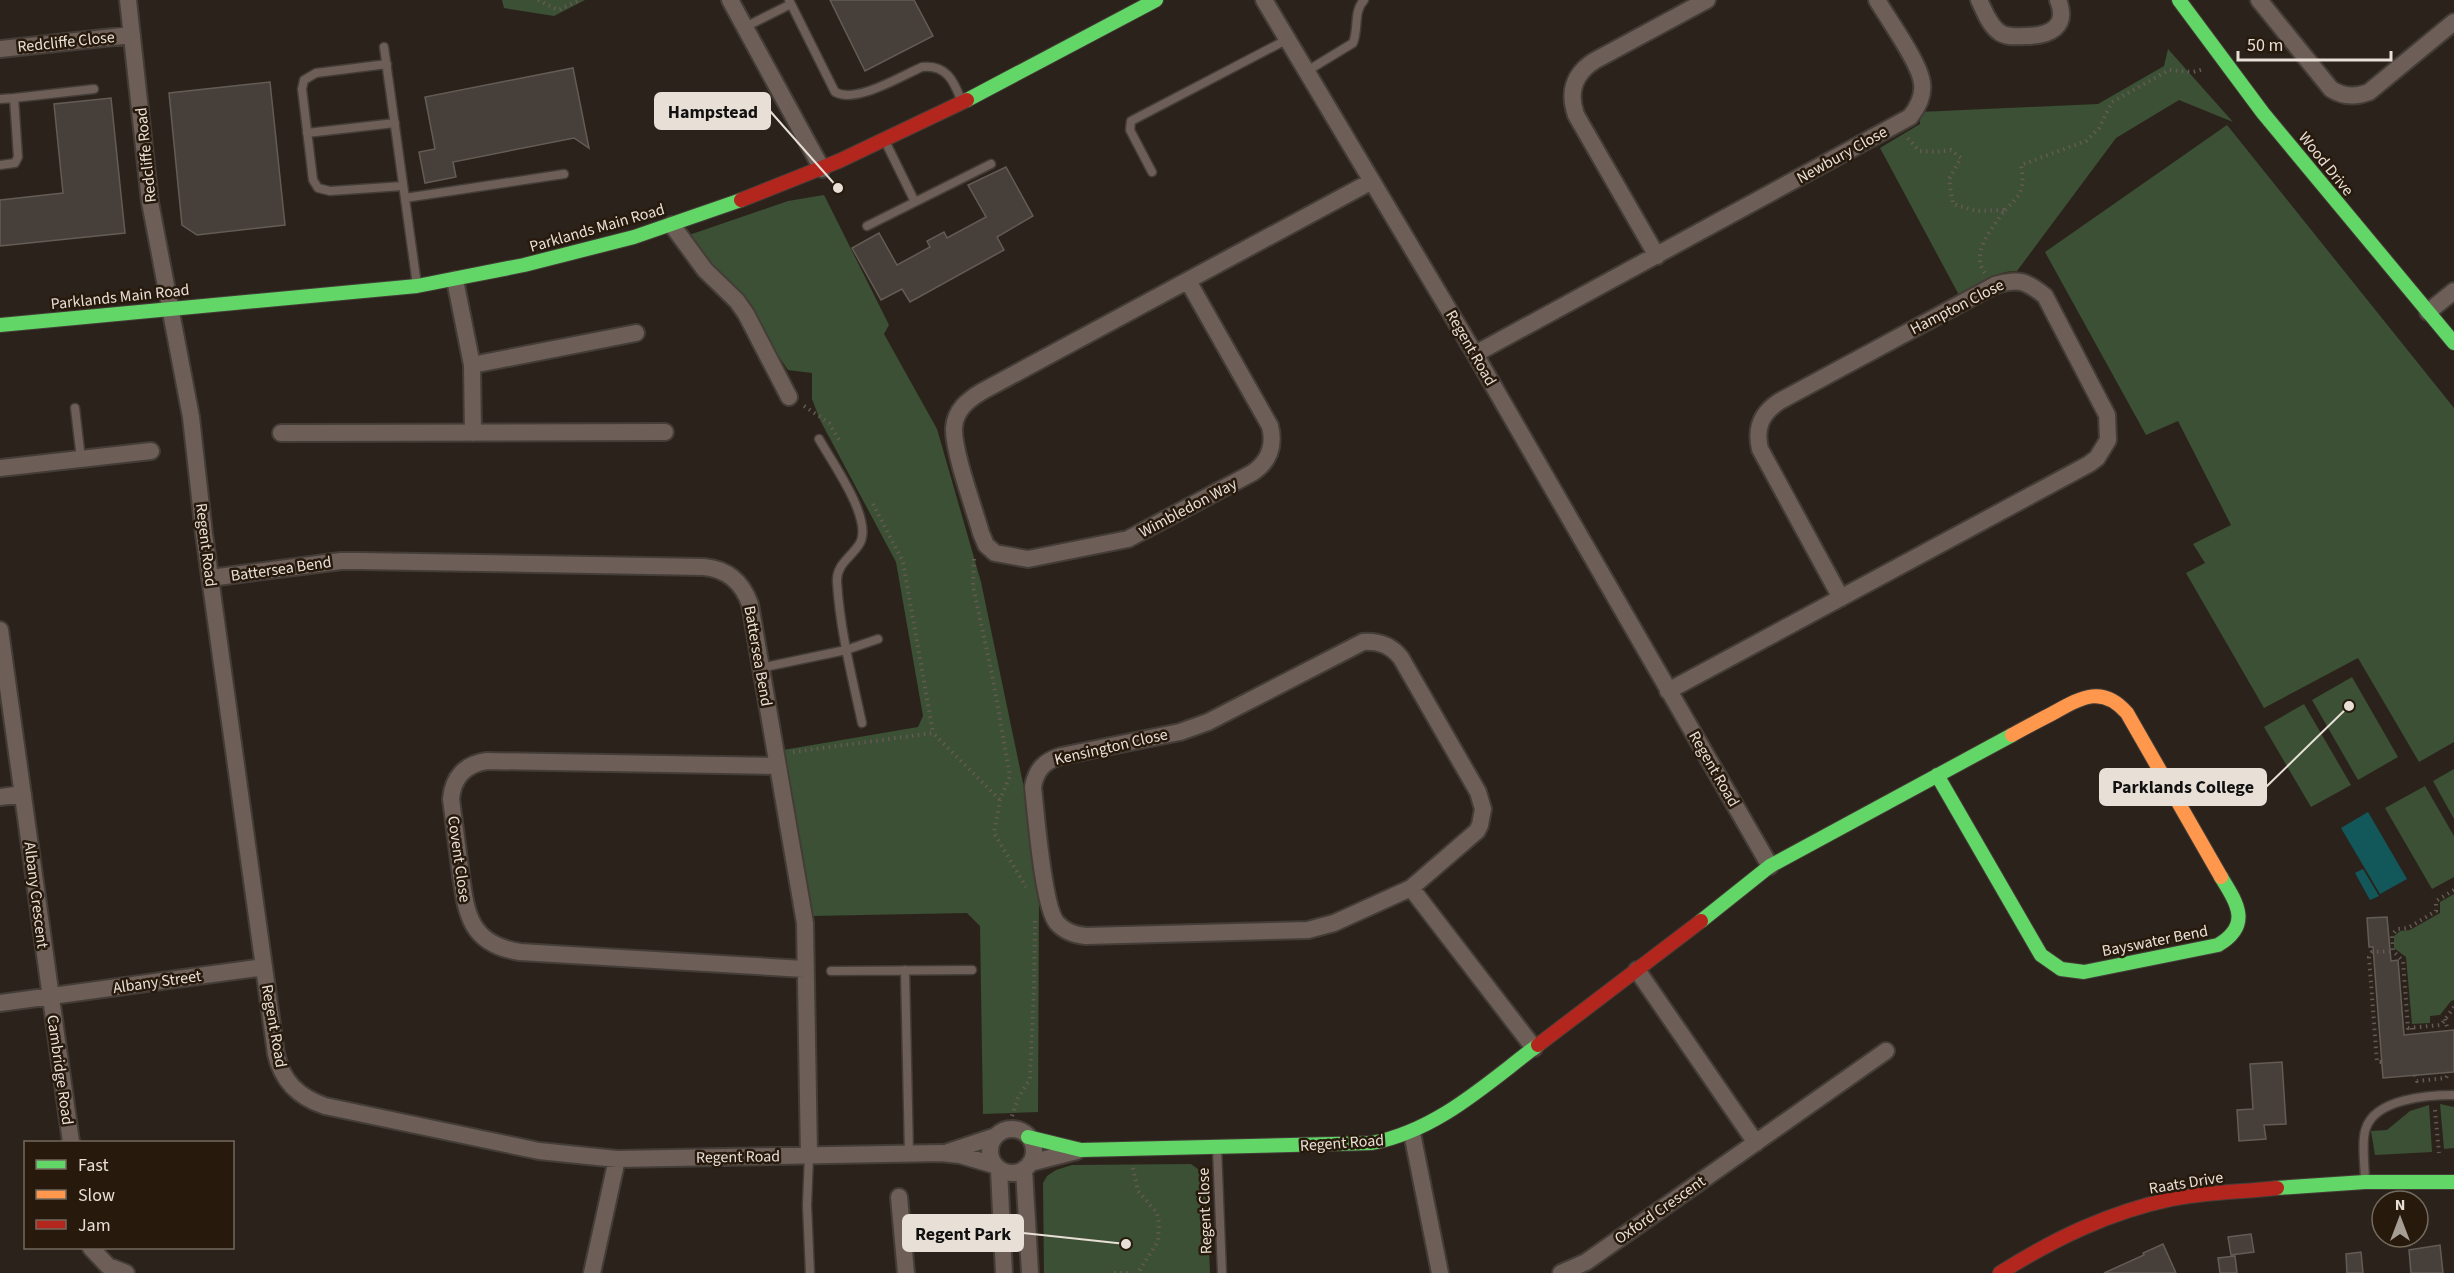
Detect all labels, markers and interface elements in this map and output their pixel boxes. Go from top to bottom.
scale bar [2238,24,2391,62]
street label: Redcliffe Close [16,26,116,58]
text: 50 m [2247,33,2283,58]
callout: Hampstead [655,93,770,129]
text: Hampstead [668,100,758,125]
street label: Redcliffe Road [130,106,162,204]
street label: Newbury Close [1793,121,1891,189]
street label: Wood Drive [2293,127,2359,201]
street label: Parklands Main Road [527,198,667,258]
street label: Hampton Close [1906,274,2008,340]
street label: Parklands Main Road [49,279,191,315]
street label: Regent Road [1440,306,1502,390]
street label: Wimbledon Way [1135,473,1241,543]
street label: Regent Road [190,502,222,588]
street label: Battersea Bend [229,551,333,587]
street label: Battersea Bend [738,604,778,708]
street label: Kensington Close [1052,723,1170,771]
street label: Regent Road [1683,727,1745,811]
callout: Parklands College [2100,769,2266,805]
text: Parklands College [2112,775,2254,800]
street label: Covent Close [442,814,476,904]
street label: Albany Crescent [19,841,54,950]
street label: Bayswater Bend [2100,920,2210,962]
street label: Albany Street [111,965,203,999]
street label: Regent Road [256,983,292,1069]
street label: Cambridge Road [41,1014,79,1126]
street label: Regent Road [1299,1129,1385,1157]
legend [24,1141,234,1249]
street label: Regent Road [696,1145,780,1169]
text: Fast [78,1153,109,1178]
street label: Raats Drive [2147,1166,2225,1200]
street label: Regent Close [1192,1167,1218,1255]
street label: Oxford Crescent [1610,1170,1710,1250]
text: Slow [78,1183,115,1208]
north arrow [2370,1189,2430,1249]
text: N [2395,1194,2405,1216]
text: Jam [78,1213,111,1238]
callout: Regent Park [903,1215,1023,1251]
text: Regent Park [915,1222,1011,1247]

